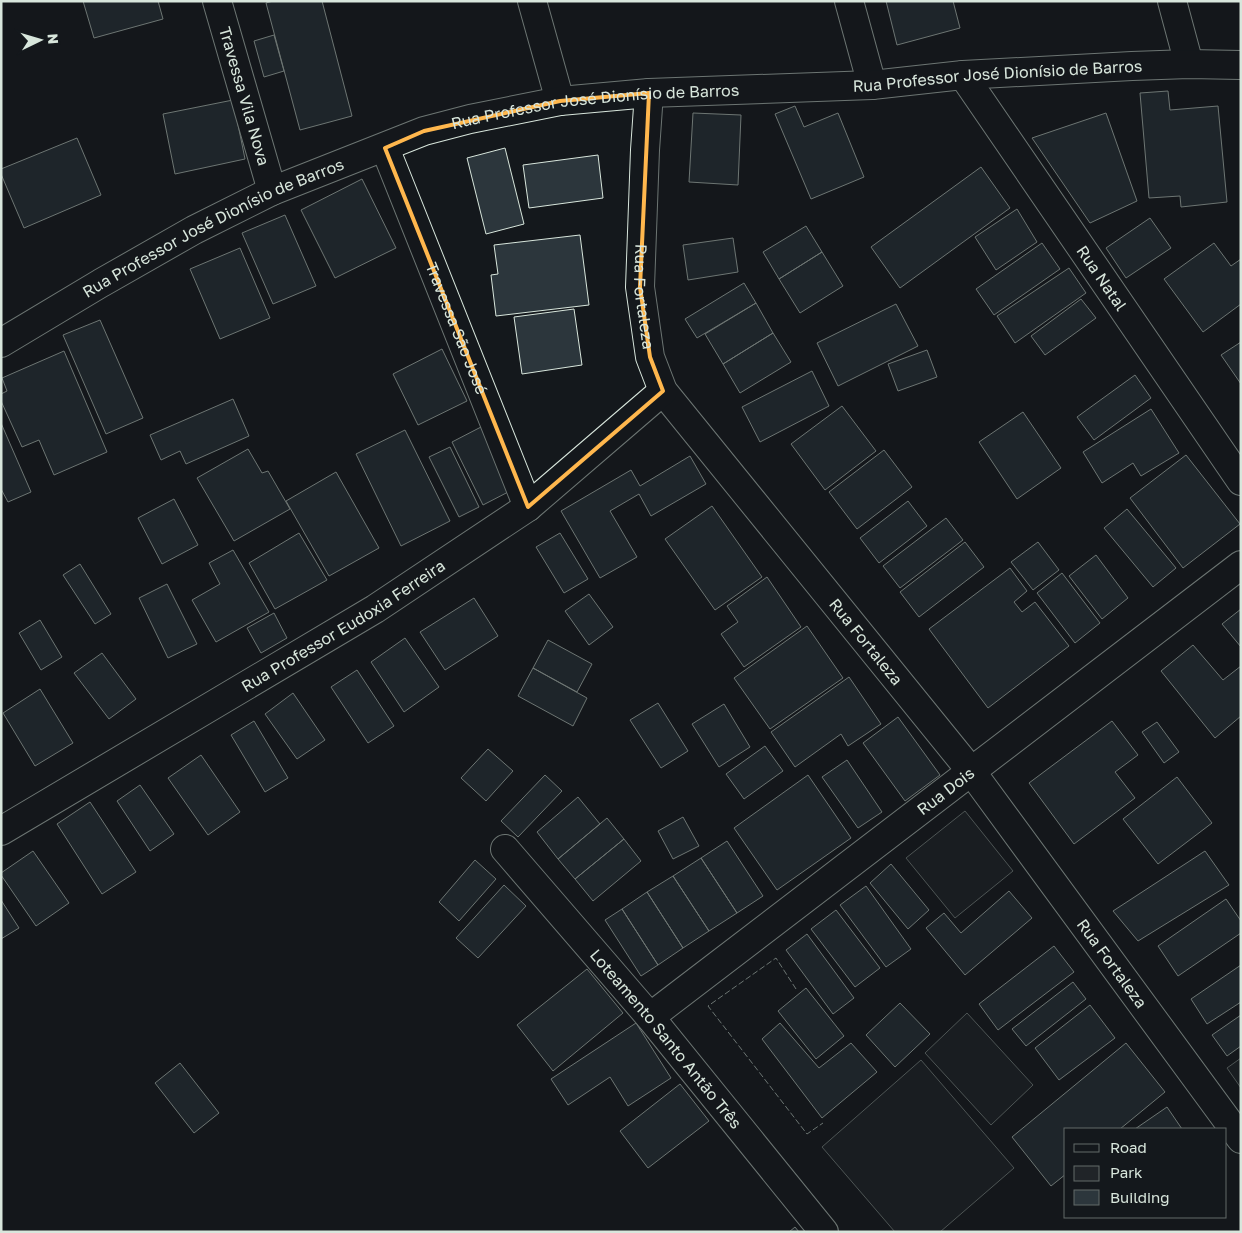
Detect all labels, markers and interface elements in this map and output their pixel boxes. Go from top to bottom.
north arrow [15,15,65,65]
street label: Travessa Vila Nova [215,24,274,168]
text: N [45,33,62,45]
street label: Rua Professor José Dionísio de Barros [852,56,1143,96]
street label: Rua Professor José Dionísio de Barros [449,80,740,133]
street label: Rua Professor José Dionísio de Barros [79,154,347,302]
street label: Rua Natal [1073,241,1131,315]
street label: Rua Fortaleza [630,244,659,350]
street label: Travessa São José [422,259,492,397]
street label: Rua Professor Eudoxia Ferreira [238,555,449,696]
street label: Rua Fortaleza [825,594,907,689]
street label: Rua Dois [913,763,978,819]
street label: Rua Fortaleza [1073,915,1151,1012]
street label: Loteamento Santo Antão Três [586,945,746,1133]
legend [1064,1128,1227,1218]
text: Road [1110,1138,1147,1156]
text: Park [1110,1163,1143,1181]
text: Building [1110,1188,1170,1206]

